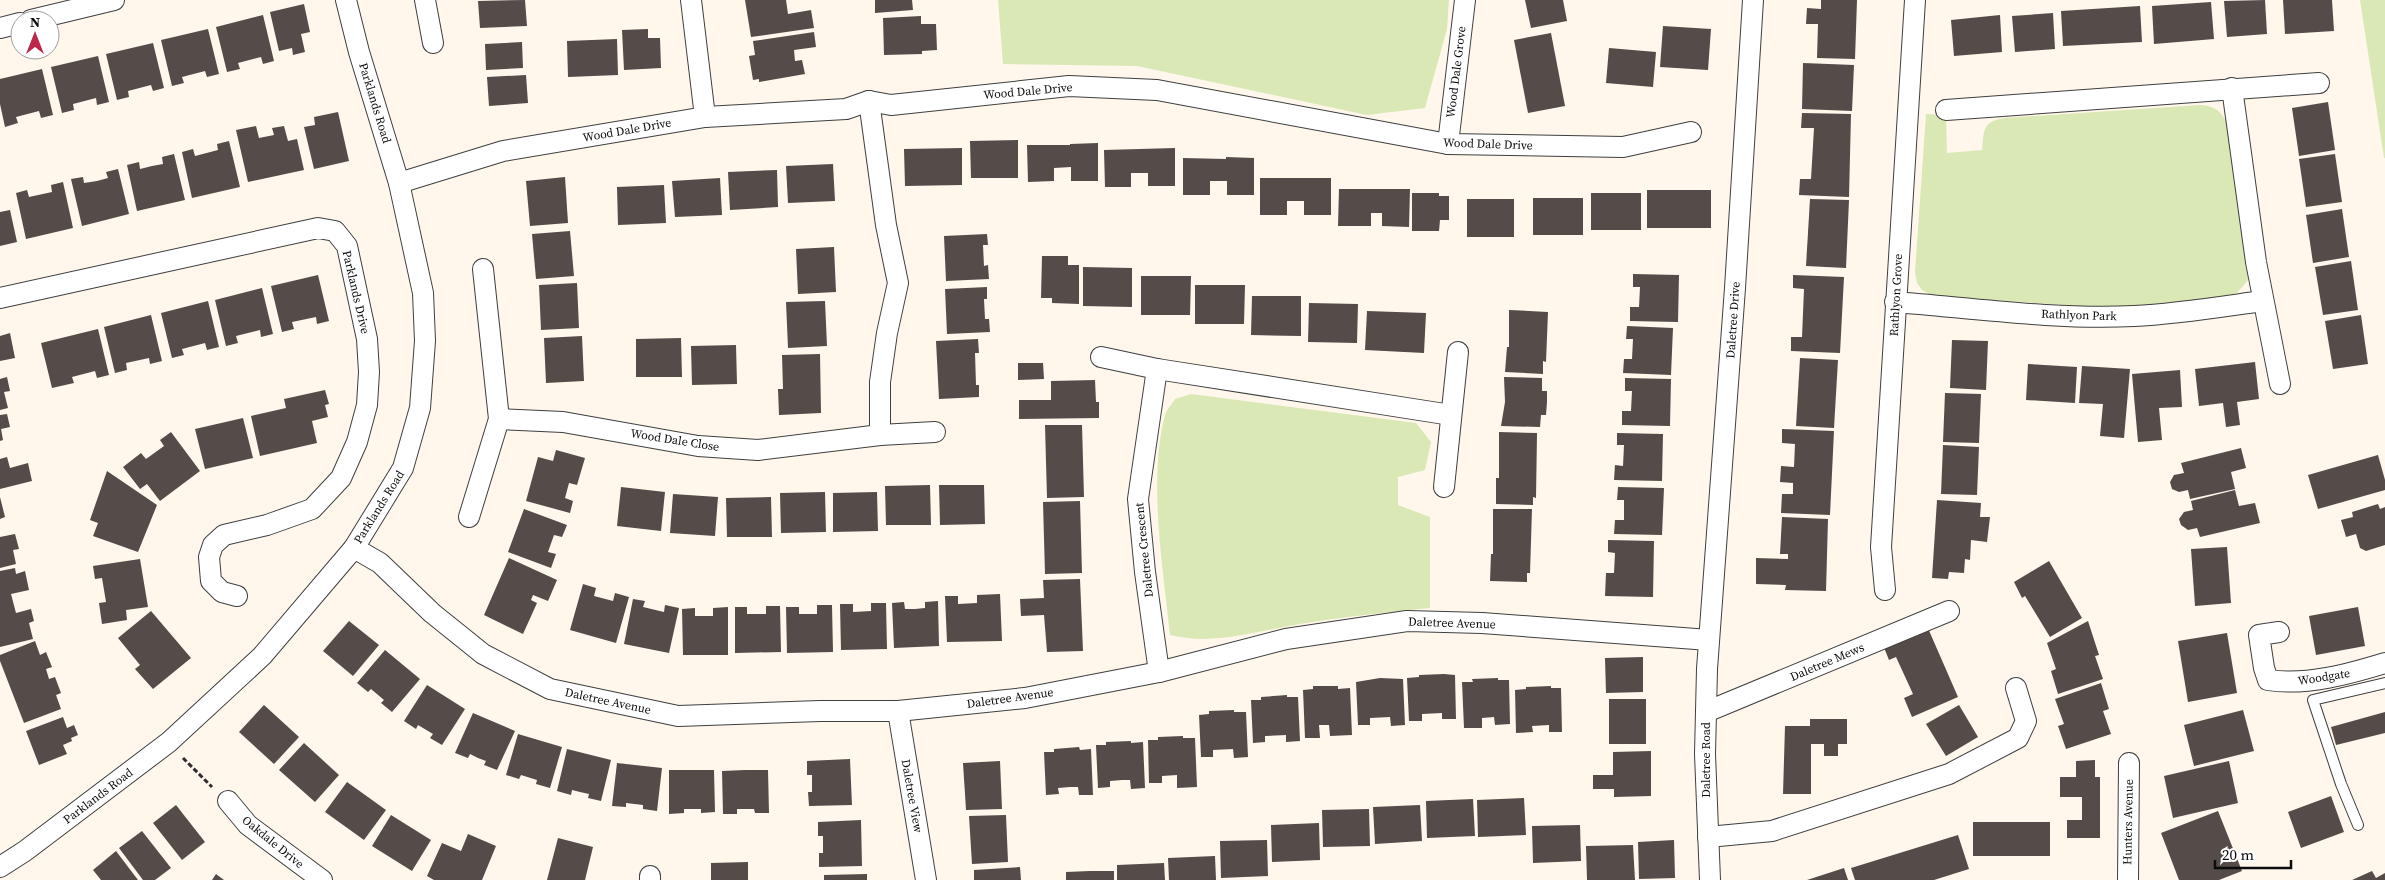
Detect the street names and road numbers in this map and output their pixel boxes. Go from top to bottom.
street label: Wood Dale Grove [1442,25,1470,119]
street label: Parklands Road [355,61,395,145]
street label: Wood Dale Drive [983,79,1073,103]
street label: Wood Dale Drive [582,114,672,146]
street label: Wood Dale Drive [1443,134,1533,154]
street label: Parklands Drive [339,249,373,335]
street label: Rathlyon Grove [1886,253,1906,337]
street label: Daletree Drive [1722,281,1744,359]
street label: Rathlyon Park [2041,306,2118,324]
street label: Wood Dale Close [629,425,721,455]
street label: Parklands Road [350,467,408,547]
street label: Daletree Crescent [1131,502,1157,598]
street label: Daletree Avenue [1408,613,1496,633]
street label: Daletree Mews [1787,639,1867,685]
street label: Woodgate [2297,665,2351,689]
street label: Daletree Avenue [563,684,653,718]
street label: Daletree Avenue [966,684,1054,712]
street label: Daletree Road [1698,722,1714,798]
street label: Daletree View [898,758,926,835]
street label: Parklands Road [60,764,136,827]
street label: Hunters Avenue [2119,779,2137,865]
street label: Oakdale Drive [239,812,307,872]

